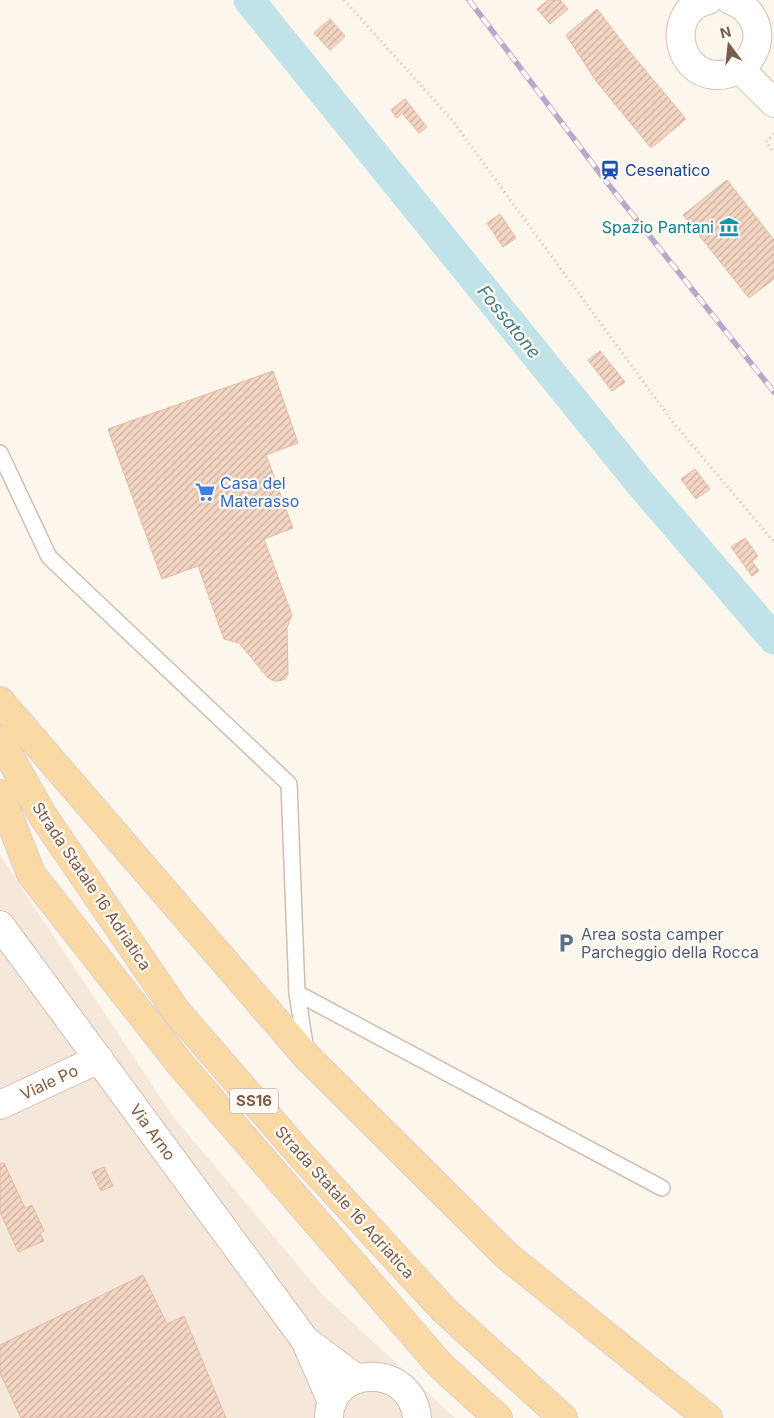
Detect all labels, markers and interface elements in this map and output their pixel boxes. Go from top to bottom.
north arrow [704,20,754,70]
text: N [718,22,733,42]
station icon: Cesenatico [599,159,621,181]
place label: Cesenatico [625,160,710,180]
museum icon: Spazio Pantani [718,216,740,238]
place label: Spazio Pantani [602,217,714,237]
water label: Fossatone [473,281,545,363]
place label: Casa del Materasso [220,473,299,511]
supermarket icon: Casa del Materasso [194,481,216,503]
street label: Strada Statale 16 Adriatica [28,798,156,974]
place label: Area sosta camper Parcheggio della Rocca [581,924,759,962]
parking icon: Area sosta camper Parcheggio della Rocca [555,932,577,954]
street label: Viale Po [17,1060,81,1104]
road number: SS16 [230,1088,278,1114]
street label: Via Arno [126,1100,180,1164]
street label: Strada Statale 16 Adriatica [271,1121,419,1283]

